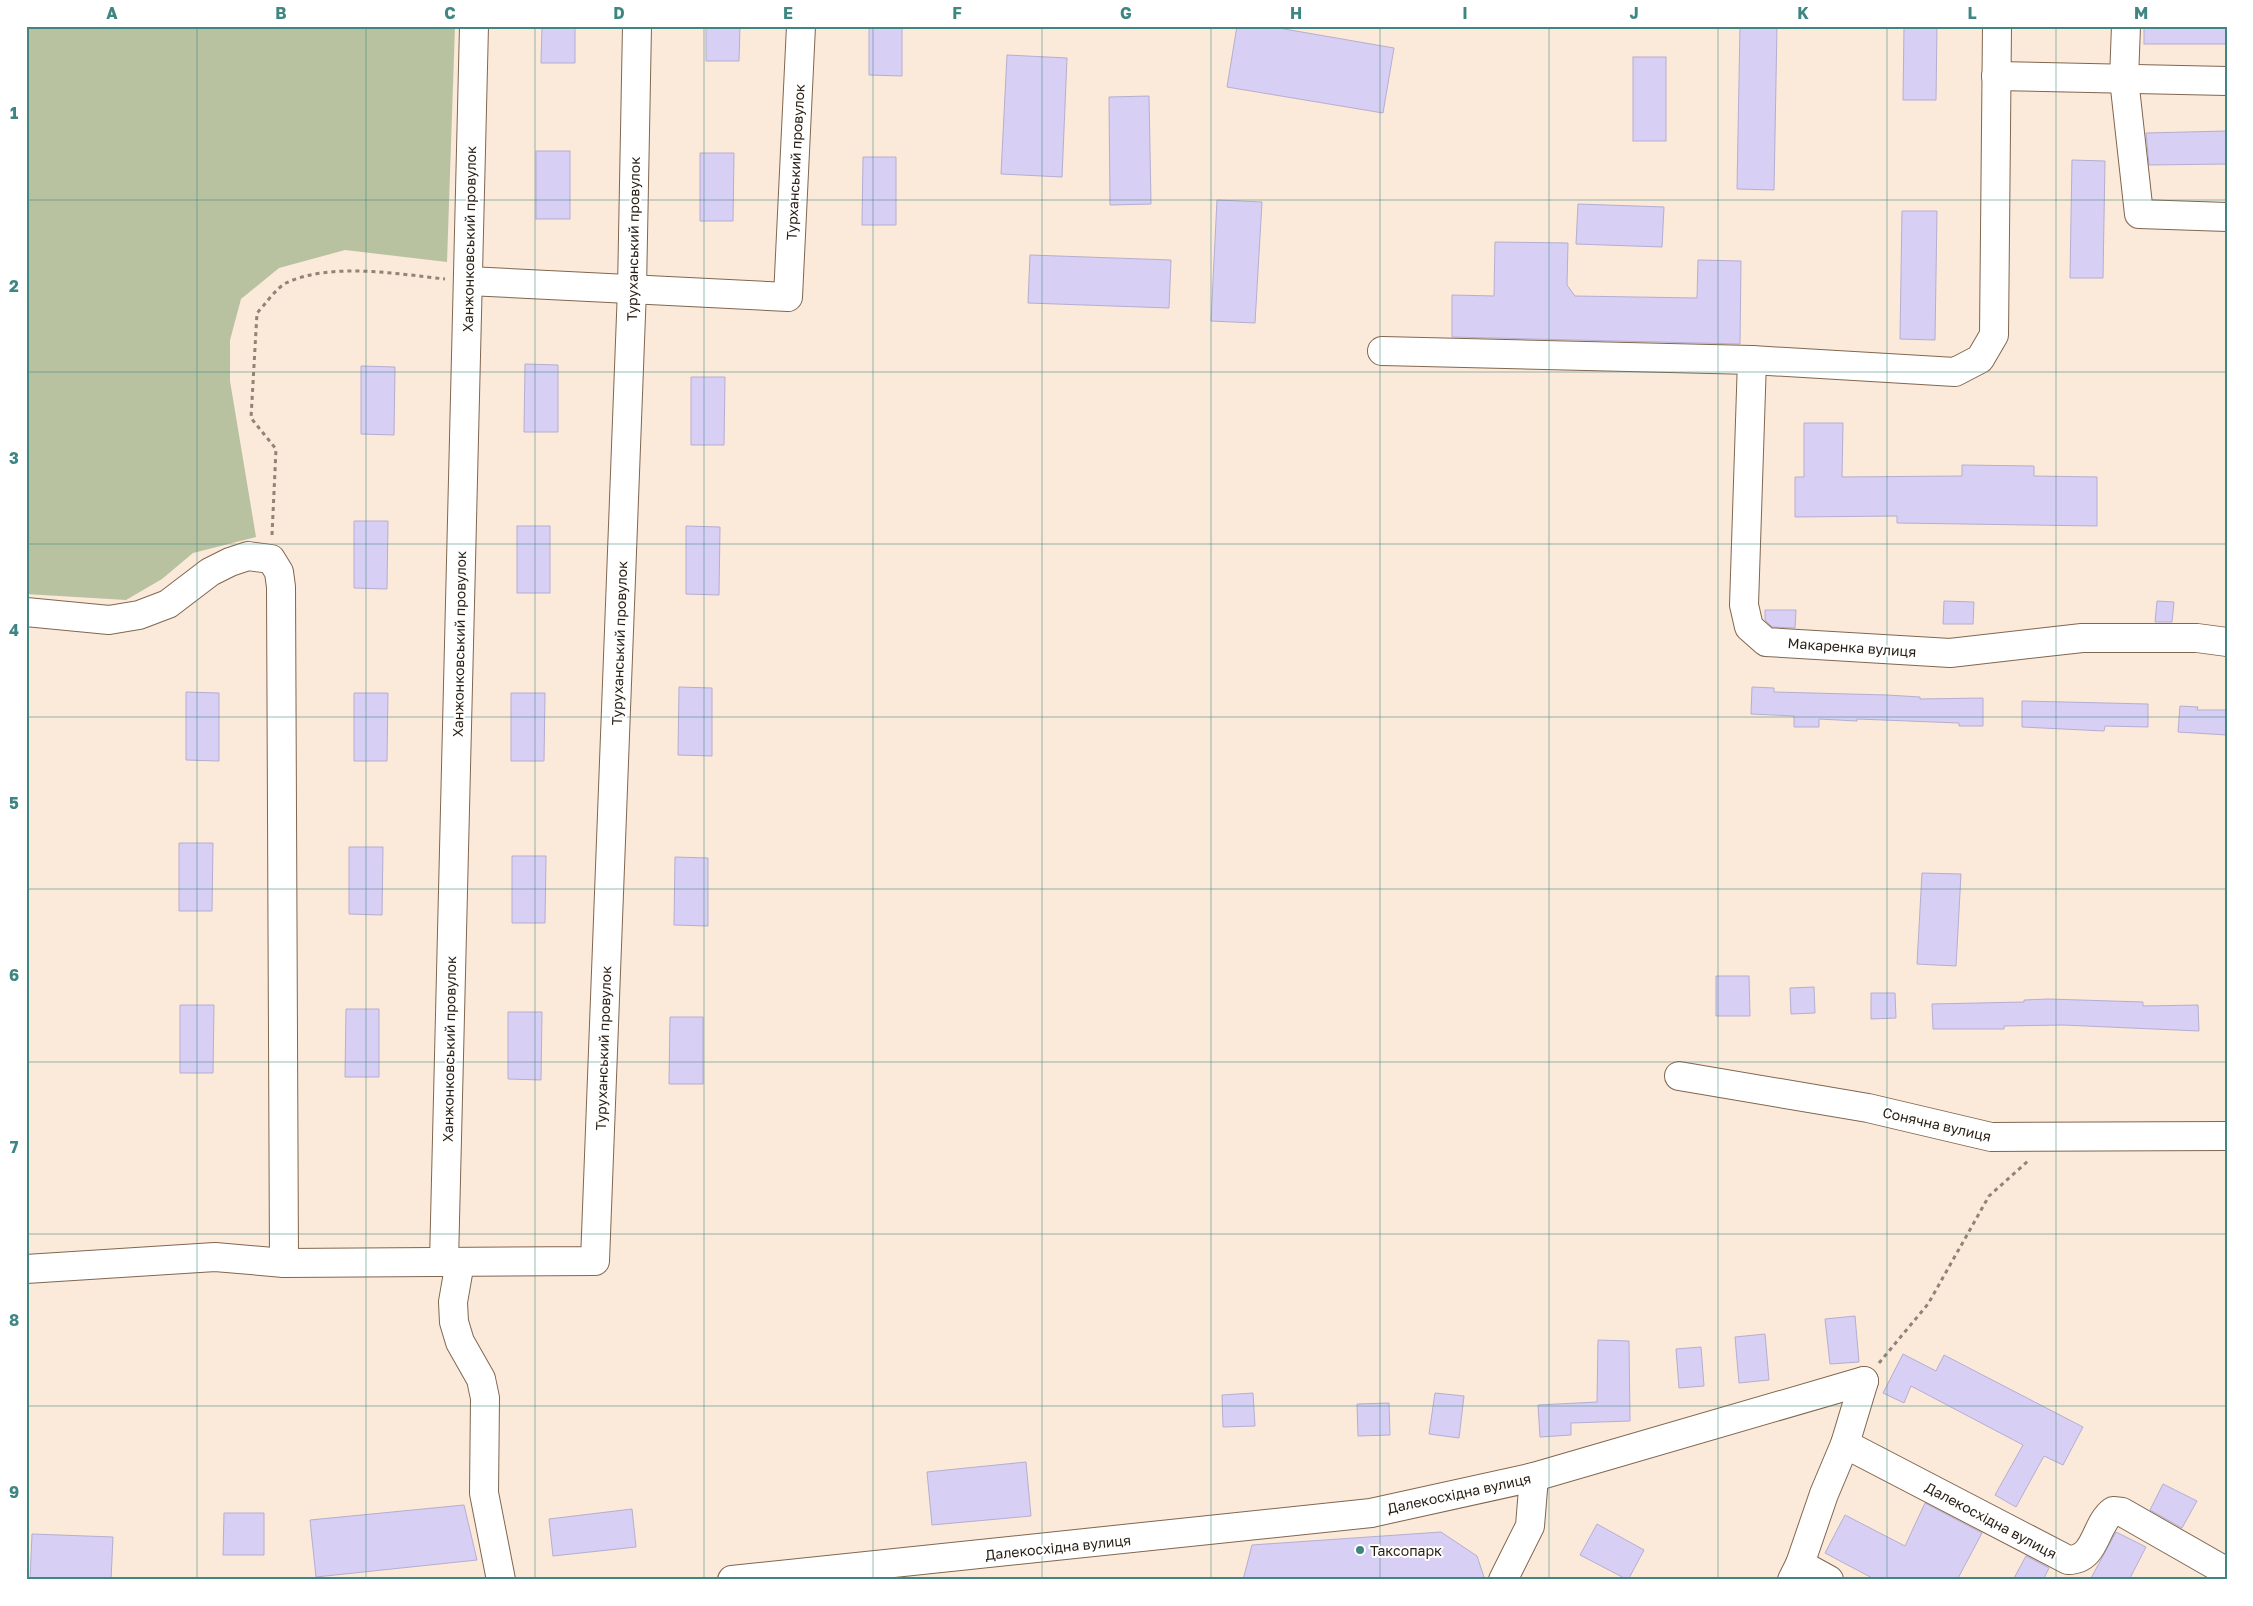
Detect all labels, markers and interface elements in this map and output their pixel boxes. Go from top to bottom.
text: A [106,3,118,23]
text: B [275,3,287,23]
text: C [444,3,456,23]
text: D [613,3,625,23]
text: E [783,3,793,23]
text: F [952,3,962,23]
text: G [1120,3,1132,23]
text: H [1290,3,1302,23]
text: I [1462,3,1468,23]
text: J [1629,3,1639,23]
text: K [1797,3,1809,23]
text: L [1967,3,1977,23]
text: M [2134,3,2148,23]
street label: Турханський провулок [782,83,808,241]
text: 1 [10,103,18,123]
street label: Ханжонковський провулок [459,146,479,332]
street label: Туруханський провулок [623,157,643,321]
text: 2 [9,276,19,296]
text: 3 [9,448,19,468]
street label: Ханжонковський провулок [449,551,469,737]
street label: Туруханський провулок [608,560,630,726]
text: 4 [9,620,19,640]
street label: Макаренка вулиця [1787,634,1917,660]
text: 5 [9,793,19,813]
street label: Ханжонковський провулок [439,956,459,1142]
text: 6 [9,965,19,985]
street label: Туруханський провулок [592,965,614,1131]
street label: Сонячна вулиця [1881,1103,1993,1145]
text: 7 [10,1137,19,1157]
text: 8 [9,1310,19,1330]
street label: Далекосхідна вулиця [1385,1469,1533,1517]
street label: Далекосхідна вулиця [1922,1478,2060,1562]
text: 9 [9,1482,19,1502]
street label: Далекосхідна вулиця [984,1531,1132,1563]
place label: Таксопарк [1370,1542,1442,1559]
marker: Таксопарк [1354,1544,1366,1556]

